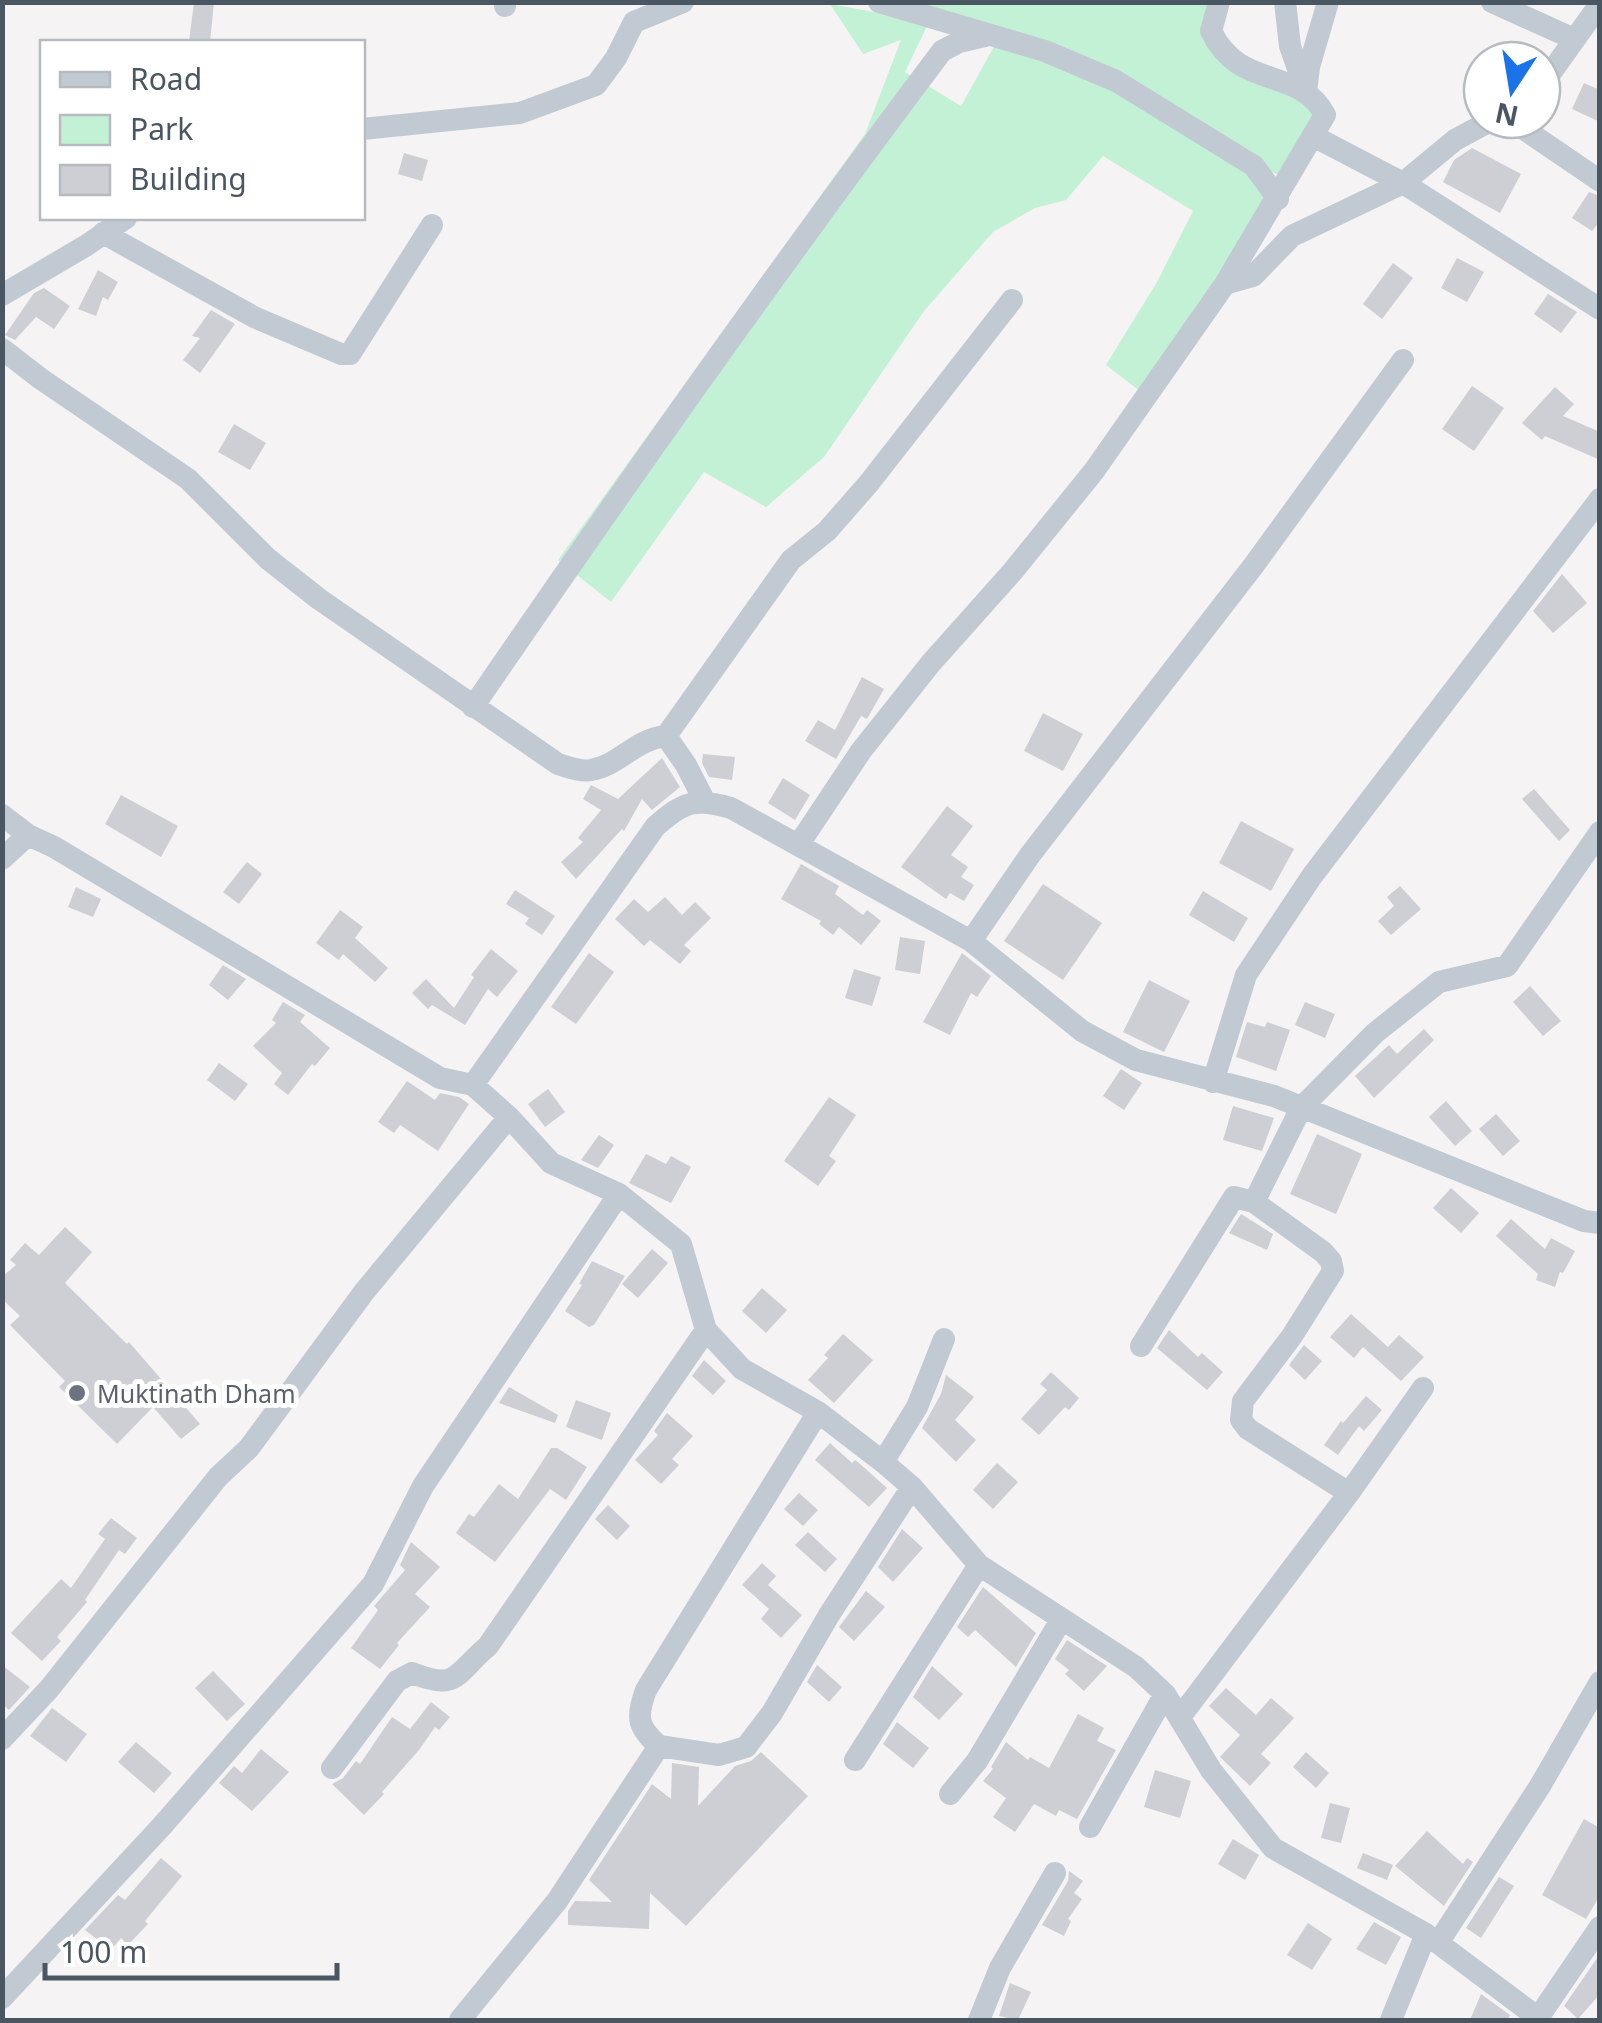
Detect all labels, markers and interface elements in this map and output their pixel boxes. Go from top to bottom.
legend [40,40,365,220]
north arrow [1462,40,1562,140]
text: Road [130,58,202,99]
text: N [1492,94,1522,136]
text: Park [130,108,193,149]
text: Building [130,158,247,199]
place label: Muktinath Dham [97,1376,296,1410]
marker: Muktinath Dham [66,1382,88,1404]
scale bar [45,1918,338,1980]
text: 100 m [60,1931,147,1972]

